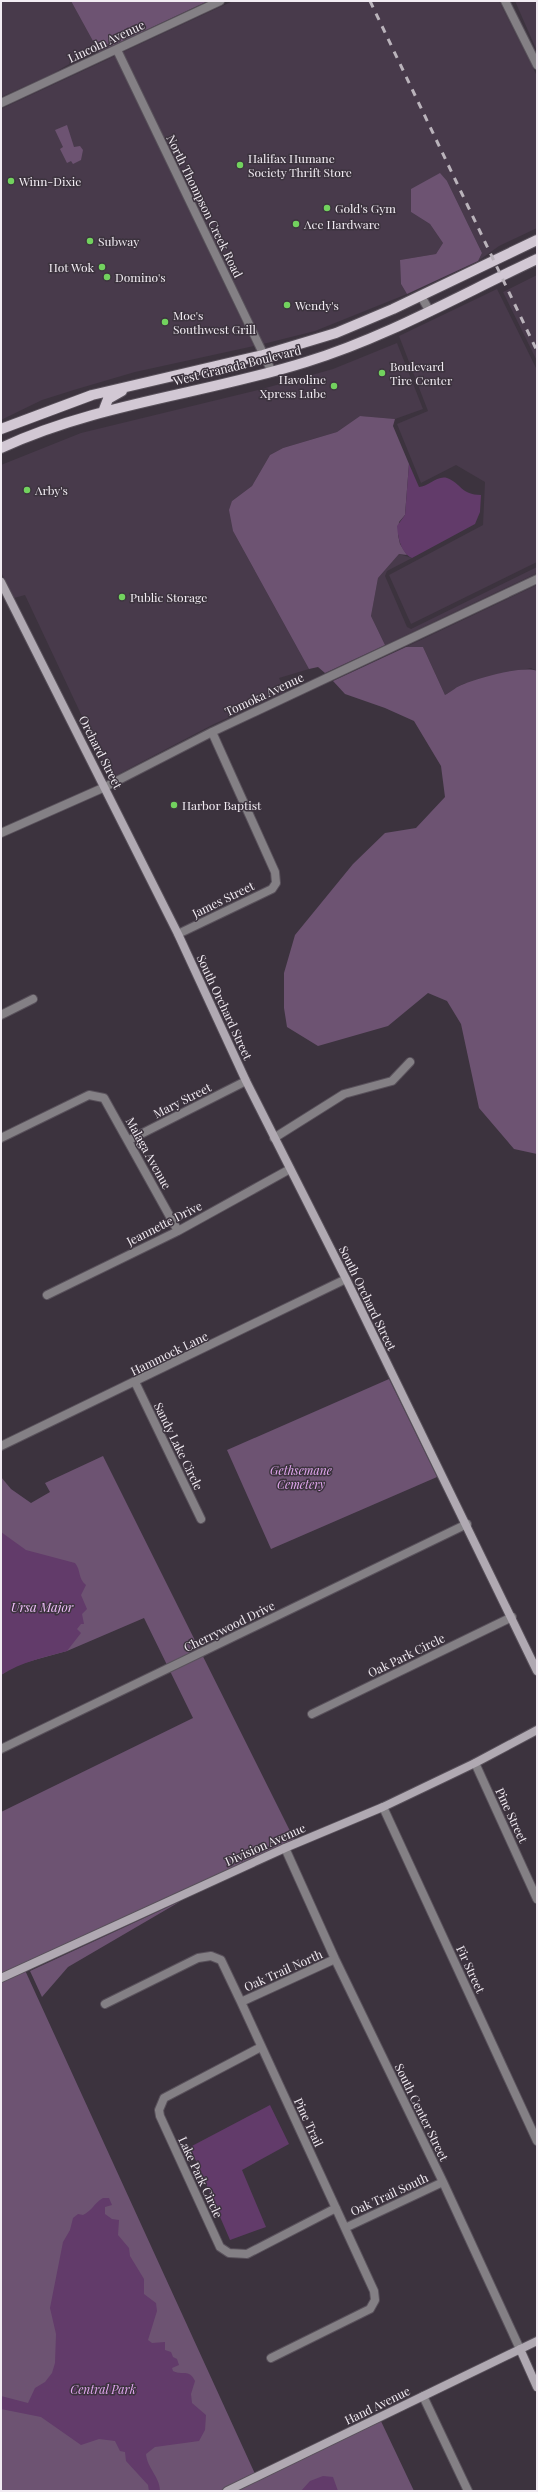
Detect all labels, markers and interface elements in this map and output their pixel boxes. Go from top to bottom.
street label: Lincoln Avenue [65,16,147,66]
street label: North Thompson Creek Road [163,132,247,280]
place label: Halifax Humane Society Thrift Store [248,150,352,180]
marker: Halifax Humane Society Thrift Store [235,160,245,170]
place label: Winn-Dixie [18,173,81,189]
marker: Winn-Dixie [6,176,16,186]
place label: Gold's Gym [335,200,396,216]
marker: Gold's Gym [322,203,332,213]
place label: Ace Hardware [303,216,380,232]
marker: Ace Hardware [291,219,301,229]
place label: Subway [98,233,139,249]
marker: Subway [85,236,95,246]
place label: Hot Wok [49,259,94,275]
marker: Hot Wok [97,262,107,272]
place label: Domino's [115,269,166,285]
marker: Domino's [102,272,112,282]
place label: Wendy's [294,297,339,313]
marker: Wendy's [282,300,292,310]
place label: Moe's Southwest Grill [173,307,257,337]
marker: Moe's Southwest Grill [160,317,170,327]
street label: West Granada Boulevard [170,341,303,389]
place label: Boulevard Tire Center [390,358,453,388]
marker: Boulevard Tire Center [377,368,387,378]
place label: Havoline Xpress Lube [260,371,326,401]
marker: Havoline Xpress Lube [329,381,339,391]
place label: Arby's [34,482,68,498]
marker: Arby's [22,485,32,495]
place label: Public Storage [130,589,207,605]
marker: Public Storage [117,592,127,602]
street label: Tomoka Avenue [222,669,306,719]
street label: Orchard Street [76,713,127,792]
place label: Harbor Baptist [182,797,262,813]
marker: Harbor Baptist [169,800,179,810]
street label: James Street [189,877,257,921]
street label: South Orchard Street [194,952,257,1063]
street label: Mary Street [150,1078,214,1121]
street label: Malaga Avenue [123,1114,175,1192]
street label: Jeannette Drive [123,1197,204,1249]
street label: South Orchard Street [336,1243,401,1354]
street label: Hammock Lane [128,1327,210,1379]
street label: Sandy Lake Circle [151,1399,207,1493]
park label: Gethsemane Cemetery [270,1462,332,1492]
street label: Cherrywood Drive [181,1597,277,1655]
water label: Ursa Major [11,1598,74,1615]
street label: Oak Park Circle [365,1629,447,1681]
street label: Pine Street [492,1785,532,1846]
street label: Division Avenue [222,1819,308,1869]
street label: Fir Street [453,1943,489,1996]
street label: Oak Trail North [241,1946,325,1994]
street label: South Center Street [391,2061,453,2164]
street label: Pine Trail [291,2095,328,2150]
street label: Lake Park Circle [175,2134,227,2220]
street label: Oak Trail South [348,2169,430,2219]
park label: Central Park [70,2381,136,2397]
street label: Hand Avenue [341,2382,413,2428]

